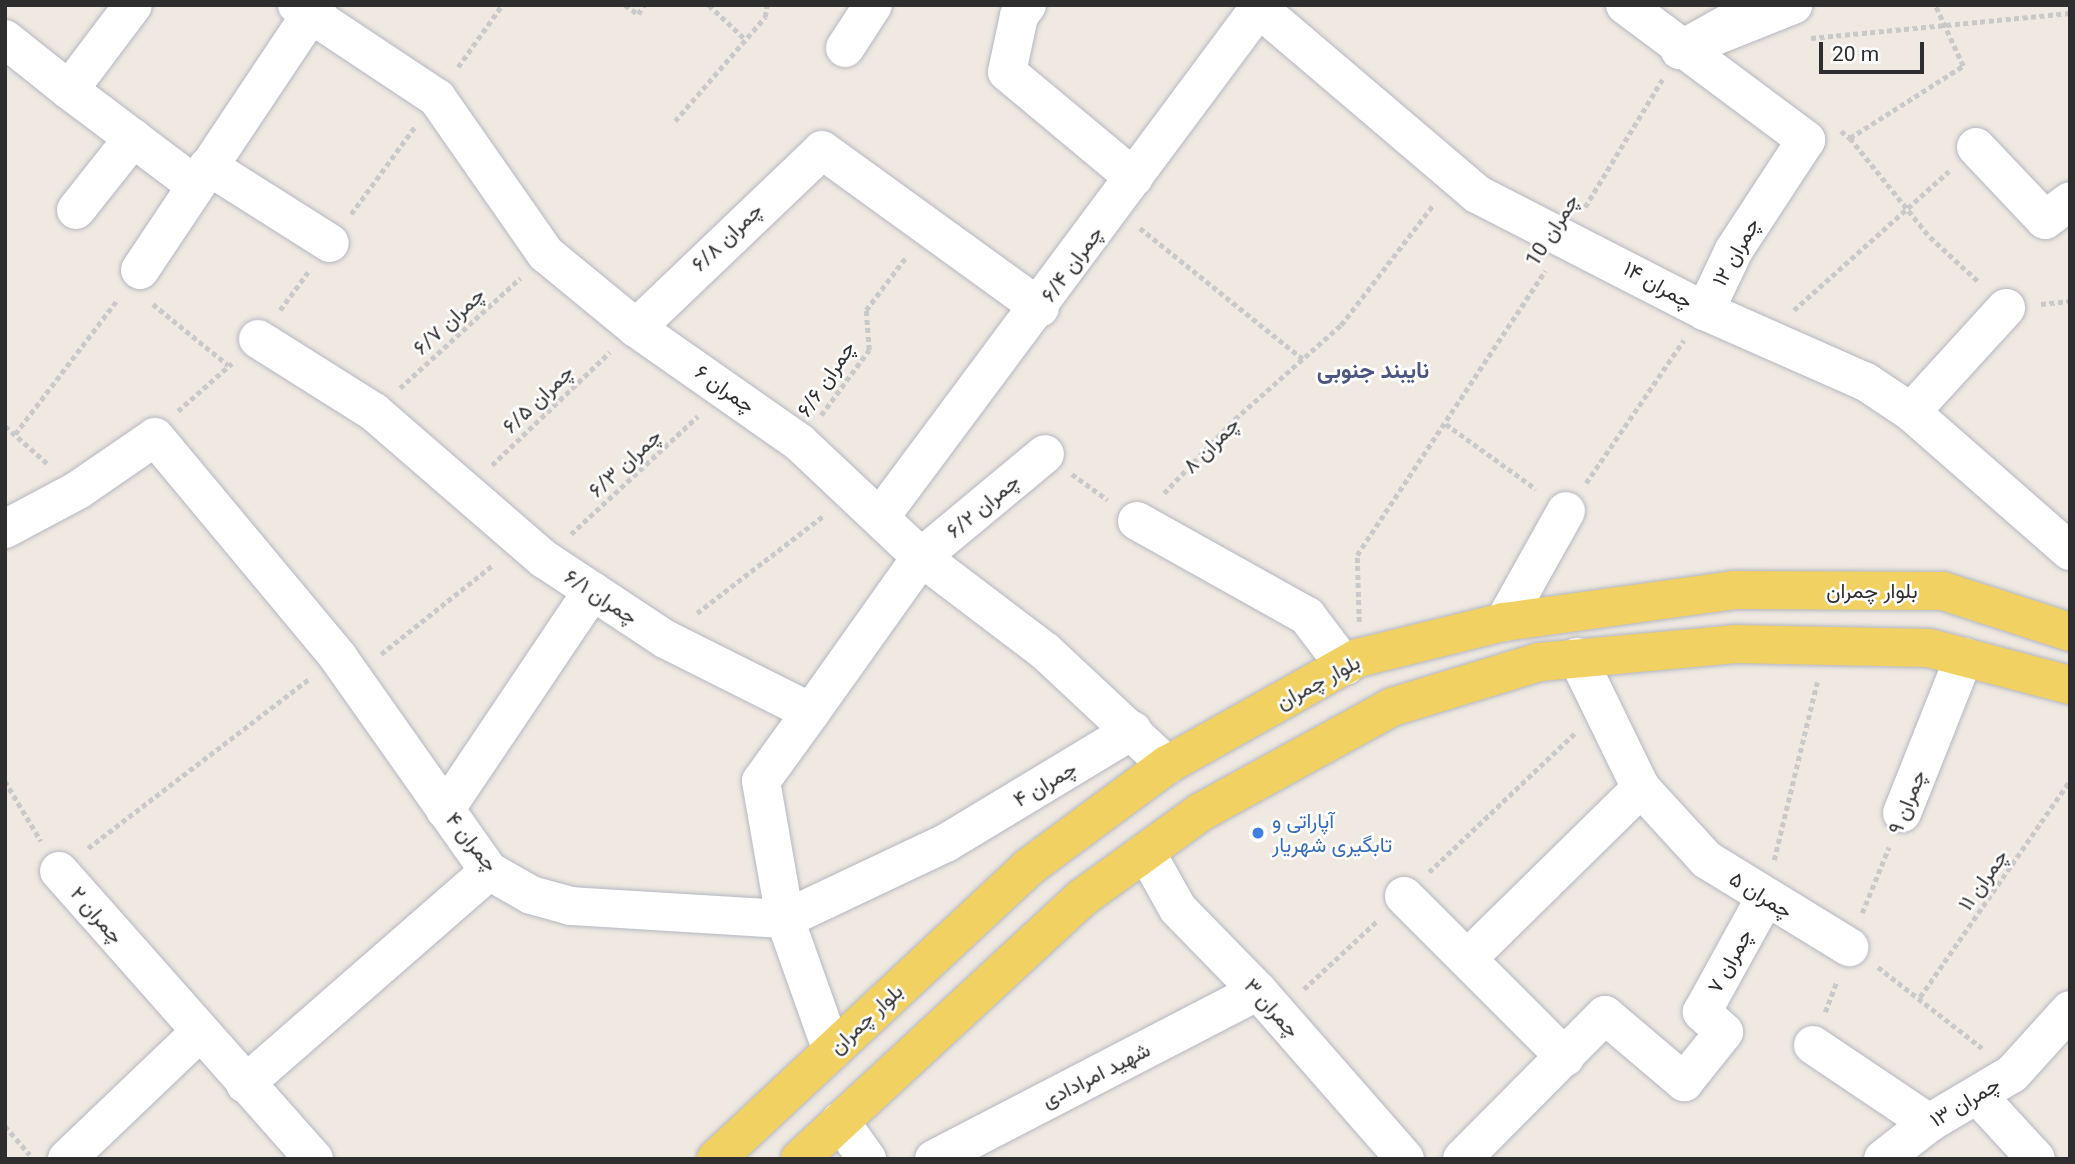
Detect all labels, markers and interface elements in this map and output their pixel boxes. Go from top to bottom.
scale bar [1823,28,1928,72]
text: 20 m [1832,42,1879,66]
street label: چمران 10 [1520,189,1584,271]
street label: چمران ۶/۸ [686,197,768,277]
street label: چمران ۱۲ [1707,213,1765,291]
street label: چمران ۶/۴ [1036,221,1108,307]
street label: چمران ۱۴ [1619,256,1697,314]
street label: چمران ۶/۷ [408,282,490,360]
street label: چمران ۶/۶ [791,336,861,422]
district label: نایبند جنوبی [1317,357,1429,385]
street label: چمران ۶/۵ [497,359,579,439]
street label: چمران ۶ [690,359,760,419]
street label: چمران ۸ [1178,412,1244,478]
street label: چمران ۶/۳ [584,423,666,503]
street label: چمران ۶/۲ [942,468,1024,544]
street label: چمران ۶/۱ [560,564,642,630]
street label: بلوار چمران [1826,578,1918,604]
street label: بلوار چمران [1272,649,1364,715]
street label: چمران ۴ [1009,755,1081,813]
street label: چمران ۹ [1883,766,1931,838]
street label: چمران ۴ [440,807,504,877]
place label: آپاراتی و تابگیری شهریار [1272,808,1392,858]
marker: آپاراتی و تابگیری شهریار [1250,825,1266,841]
street label: چمران ۱۱ [1953,844,2013,916]
street label: چمران ۵ [1725,866,1797,924]
street label: چمران ۲ [65,881,129,949]
street label: چمران ۷ [1702,925,1758,997]
street label: چمران ۳ [1239,973,1305,1043]
street label: بلوار چمران [824,979,908,1059]
street label: شهید امرادادی [1038,1037,1154,1113]
street label: چمران ۱۳ [1926,1071,2004,1133]

